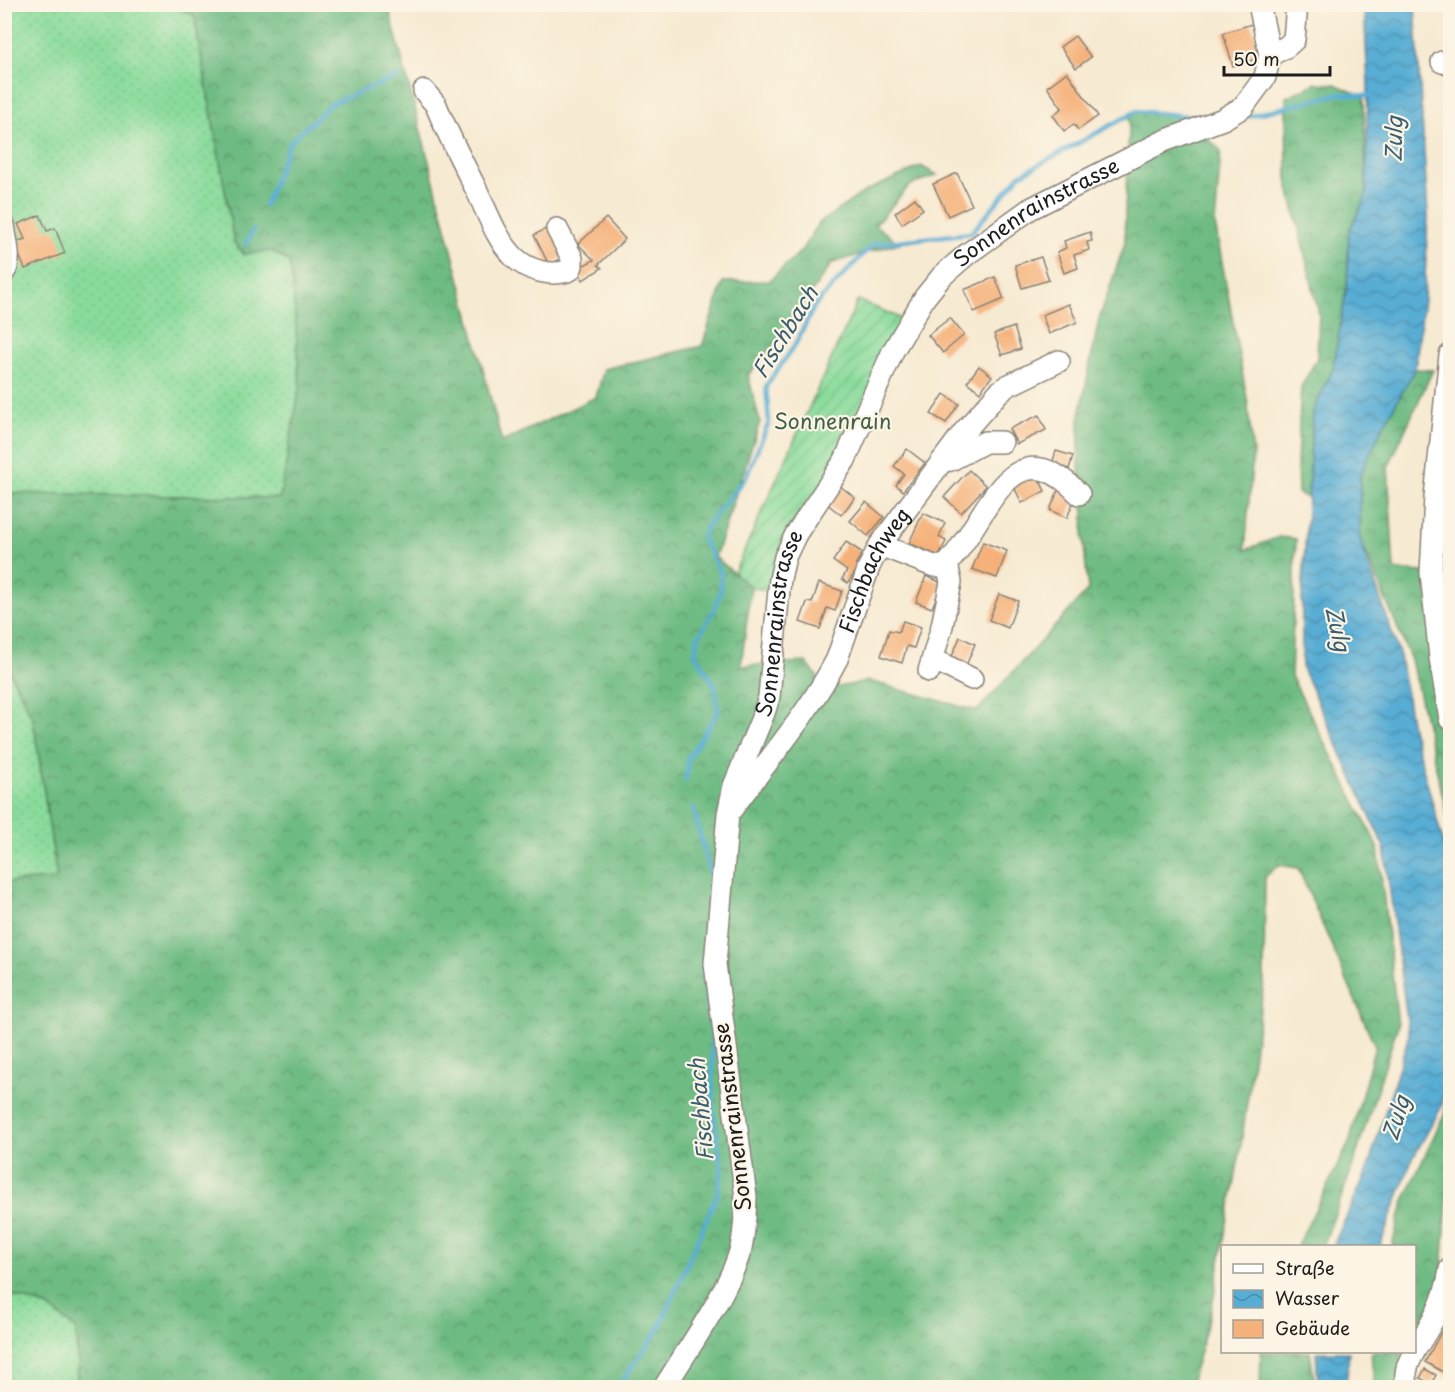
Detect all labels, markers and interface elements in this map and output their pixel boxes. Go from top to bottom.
scale bar [1224,39,1330,77]
text: 50 m [1233,45,1280,72]
water label: Zulg [1376,115,1409,162]
street label: Sonnenrainstrasse [945,148,1124,274]
water label: Fischbach [742,278,826,384]
park label: Sonnenrain [774,404,892,436]
street label: Fischbachweg [829,500,917,637]
street label: Sonnenrainstrasse [746,524,810,721]
water label: Zulg [1319,603,1361,655]
street label: Sonnenrainstrasse [704,1021,758,1213]
water label: Fischbach [678,1056,720,1163]
water label: Zulg [1372,1090,1417,1144]
legend [1221,1245,1416,1353]
text: Straße [1275,1254,1335,1281]
text: Wasser [1275,1284,1340,1311]
text: Gebäude [1275,1314,1350,1341]

